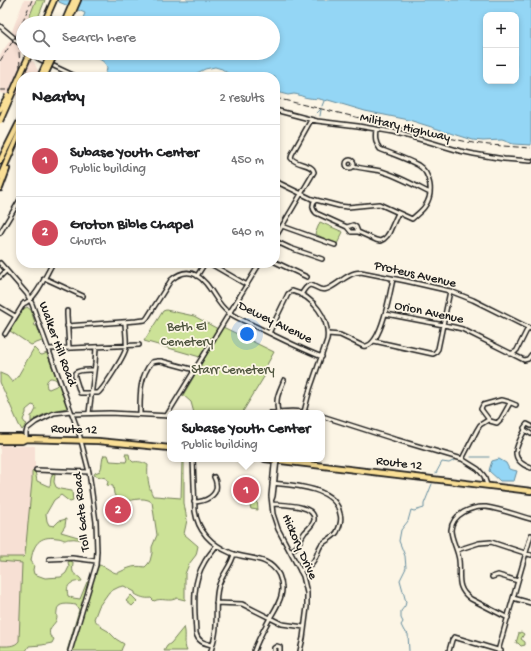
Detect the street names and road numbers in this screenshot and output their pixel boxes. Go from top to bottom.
street label: Military Highway [358,110,452,146]
street label: Proteus Avenue [372,258,458,292]
street label: Dewey Avenue [235,298,315,348]
street label: Orion Avenue [393,298,465,328]
street label: Walker Hill Road [35,300,80,390]
street label: Route 12 [51,422,98,438]
street label: Route 12 [375,454,424,474]
street label: Toll Gate Road [70,470,94,553]
street label: Hickory Drive [278,512,320,582]

